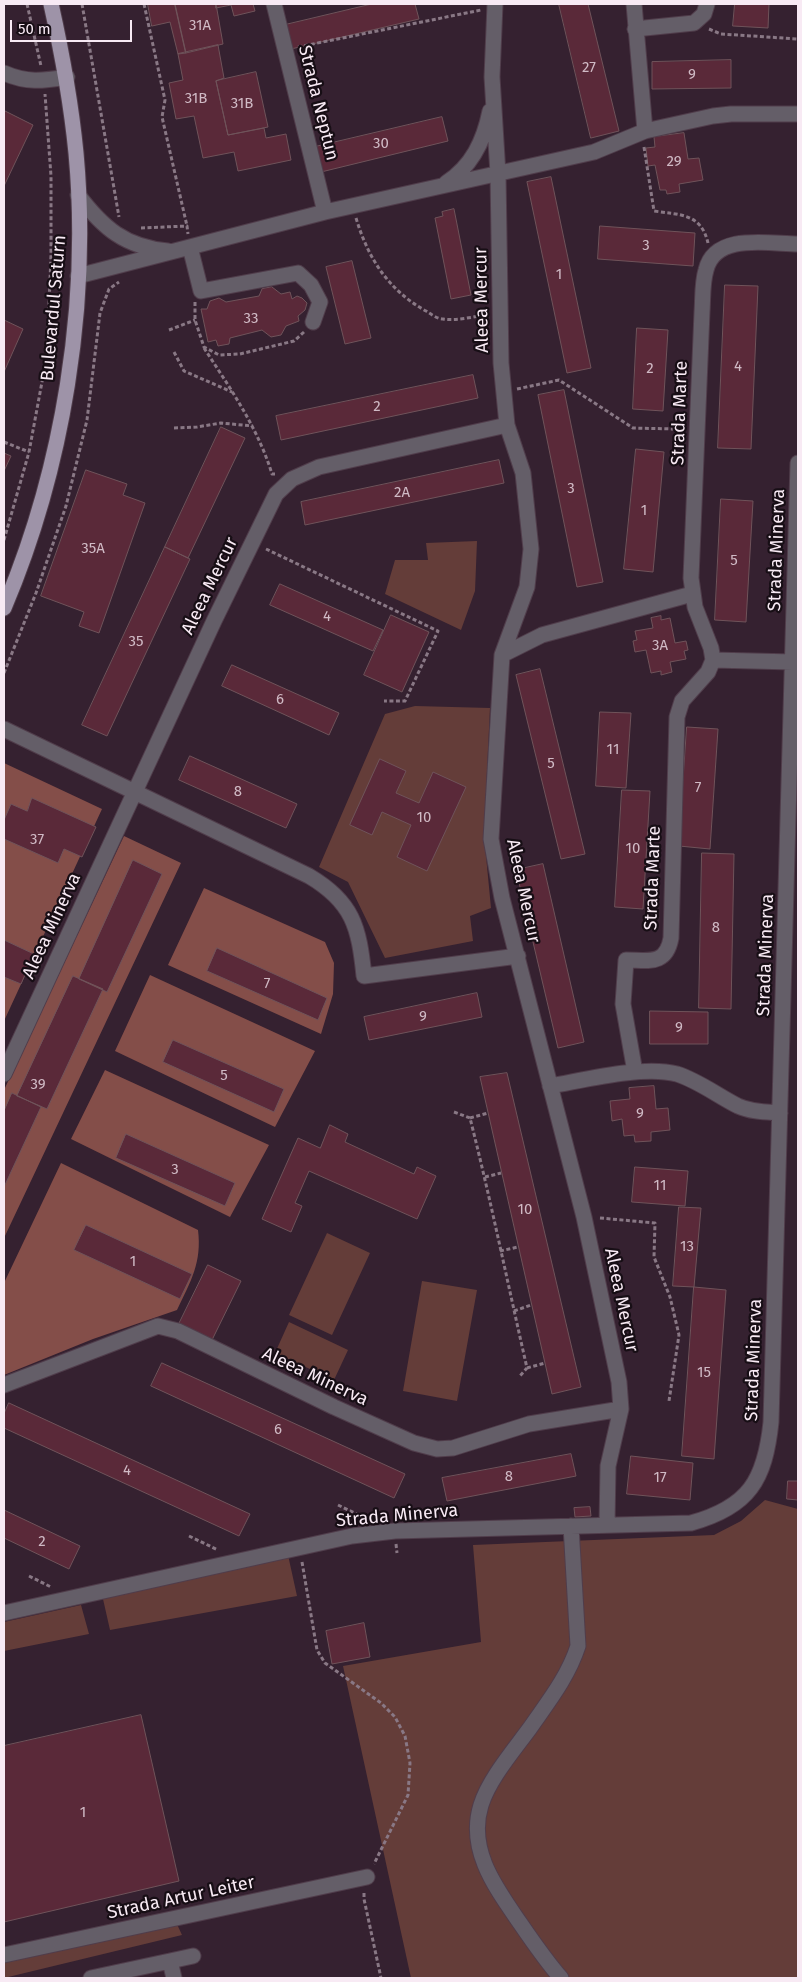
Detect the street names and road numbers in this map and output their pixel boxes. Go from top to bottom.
street label: Strada Neptun [293,43,343,163]
street label: Bulevardul Saturn [37,234,71,382]
street label: Aleea Mercur [470,247,494,353]
street label: Strada Marte [667,360,693,466]
street label: Strada Minerva [764,488,790,612]
street label: Aleea Mercur [177,534,243,638]
street label: Strada Marte [640,825,666,931]
street label: Aleea Mercur [501,837,545,945]
street label: Aleea Minerva [18,870,86,982]
street label: Strada Minerva [753,893,779,1017]
street label: Aleea Mercur [599,1246,643,1354]
street label: Strada Minerva [741,1298,767,1422]
street label: Aleea Minerva [259,1343,371,1411]
street label: Strada Minerva [335,1500,459,1532]
street label: Strada Artur Leiter [105,1872,257,1924]

